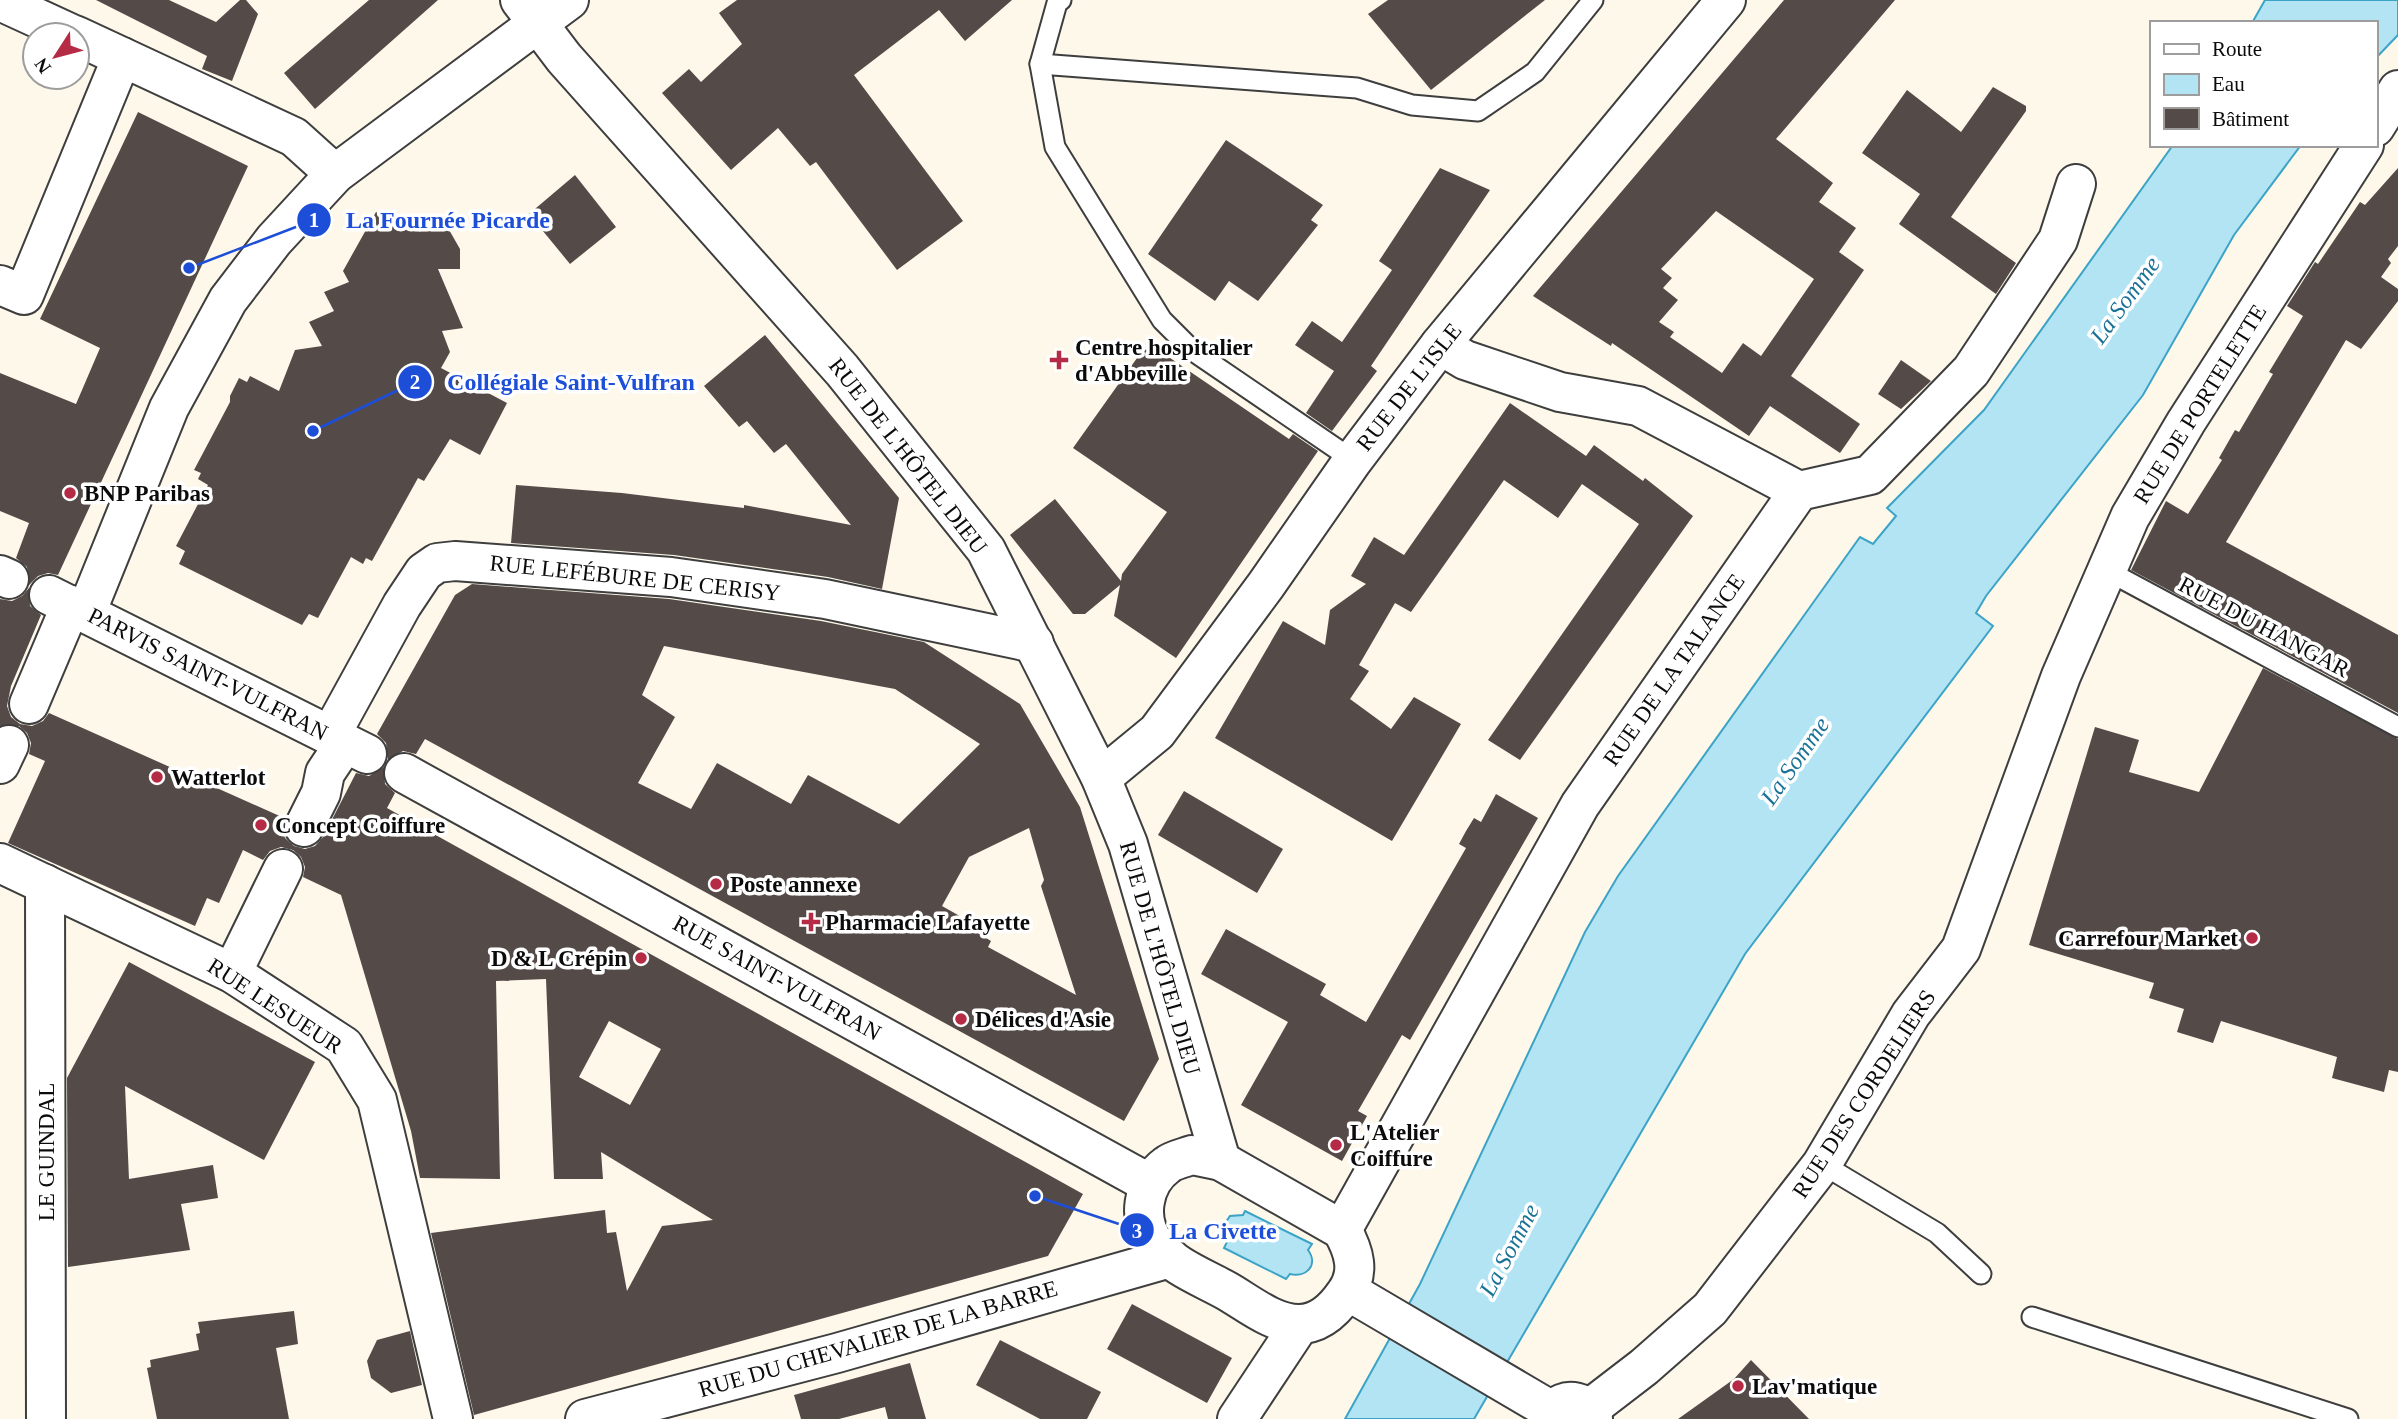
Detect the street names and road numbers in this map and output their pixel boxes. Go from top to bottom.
street label: RUE DE PORTELETTE [2128,300,2272,508]
street label: RUE DE L'ISLE [1351,318,1467,456]
street label: RUE DE L'HÔTEL DIEU [824,353,993,559]
street label: RUE LEFÉBURE DE CERISY [489,550,782,606]
street label: RUE DE LA TALANCE [1598,569,1750,771]
street label: RUE DU HANGAR [2175,572,2354,683]
street label: PARVIS SAINT-VULFRAN [84,603,332,746]
street label: RUE DE L'HÔTEL DIEU [1115,838,1206,1078]
street label: RUE SAINT-VULFRAN [669,910,886,1046]
street label: RUE LESUEUR [203,953,347,1059]
street label: RUE DES CORDELIERS [1787,985,1941,1203]
street label: LE GUINDAL [34,1083,59,1221]
street label: RUE DU CHEVALIER DE LA BARRE [696,1276,1060,1402]

